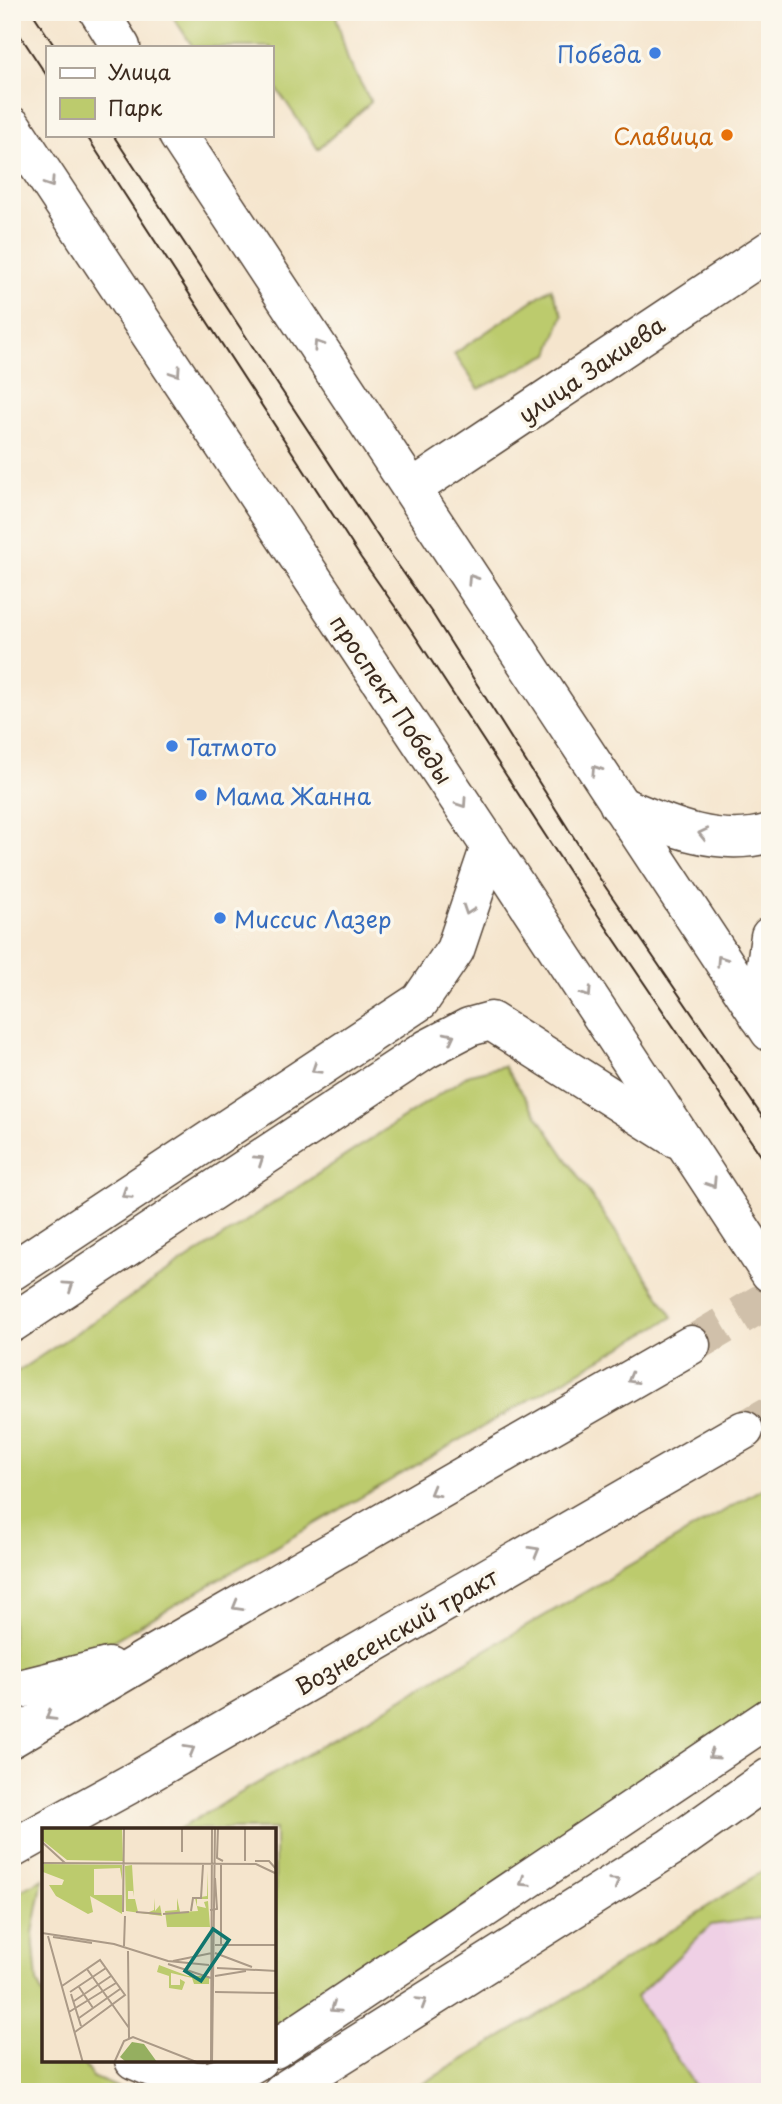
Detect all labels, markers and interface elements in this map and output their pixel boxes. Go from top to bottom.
place label: Победа [557,36,642,71]
marker: Победа [647,45,663,61]
legend [46,46,273,136]
text: Улица [108,55,171,87]
text: Парк [108,91,163,123]
place label: Славица [613,118,714,153]
marker: Славица [719,127,735,143]
one-way arrow [42,175,54,188]
street label: улица Закиева [511,306,672,431]
one-way arrow [314,340,326,353]
one-way arrow [168,365,181,378]
one-way arrow [468,574,480,587]
street label: проспект Победы [322,607,462,791]
place label: Татмото [186,729,277,764]
marker: Татмото [164,738,180,754]
one-way arrow [592,764,605,777]
place label: Мама Жанна [215,778,372,813]
marker: Мама Жанна [193,787,209,803]
one-way arrow [453,795,466,808]
one-way arrow [697,828,709,842]
place label: Миссис Лазер [234,901,391,936]
one-way arrow [462,904,476,916]
marker: Миссис Лазер [212,910,228,926]
one-way arrow [717,954,730,967]
one-way arrow [579,985,591,998]
one-way arrow [443,1031,455,1045]
one-way arrow [311,1061,324,1074]
one-way arrow [251,1156,264,1168]
one-way arrow [703,1176,716,1189]
one-way arrow [121,1186,134,1199]
one-way arrow [61,1281,74,1294]
one-way arrow [626,1371,639,1384]
one-way arrow [429,1484,442,1497]
one-way arrow [528,1546,541,1559]
street label: Вознесенский тракт [288,1558,505,1703]
one-way arrow [232,1597,245,1610]
one-way arrow [45,1708,58,1721]
one-way arrow [182,1745,195,1758]
one-way arrow [708,1747,721,1759]
inset map [42,1828,276,2062]
one-way arrow [519,1873,532,1886]
one-way arrow [607,1877,620,1890]
one-way arrow [415,1998,428,2011]
one-way arrow [330,2000,343,2013]

